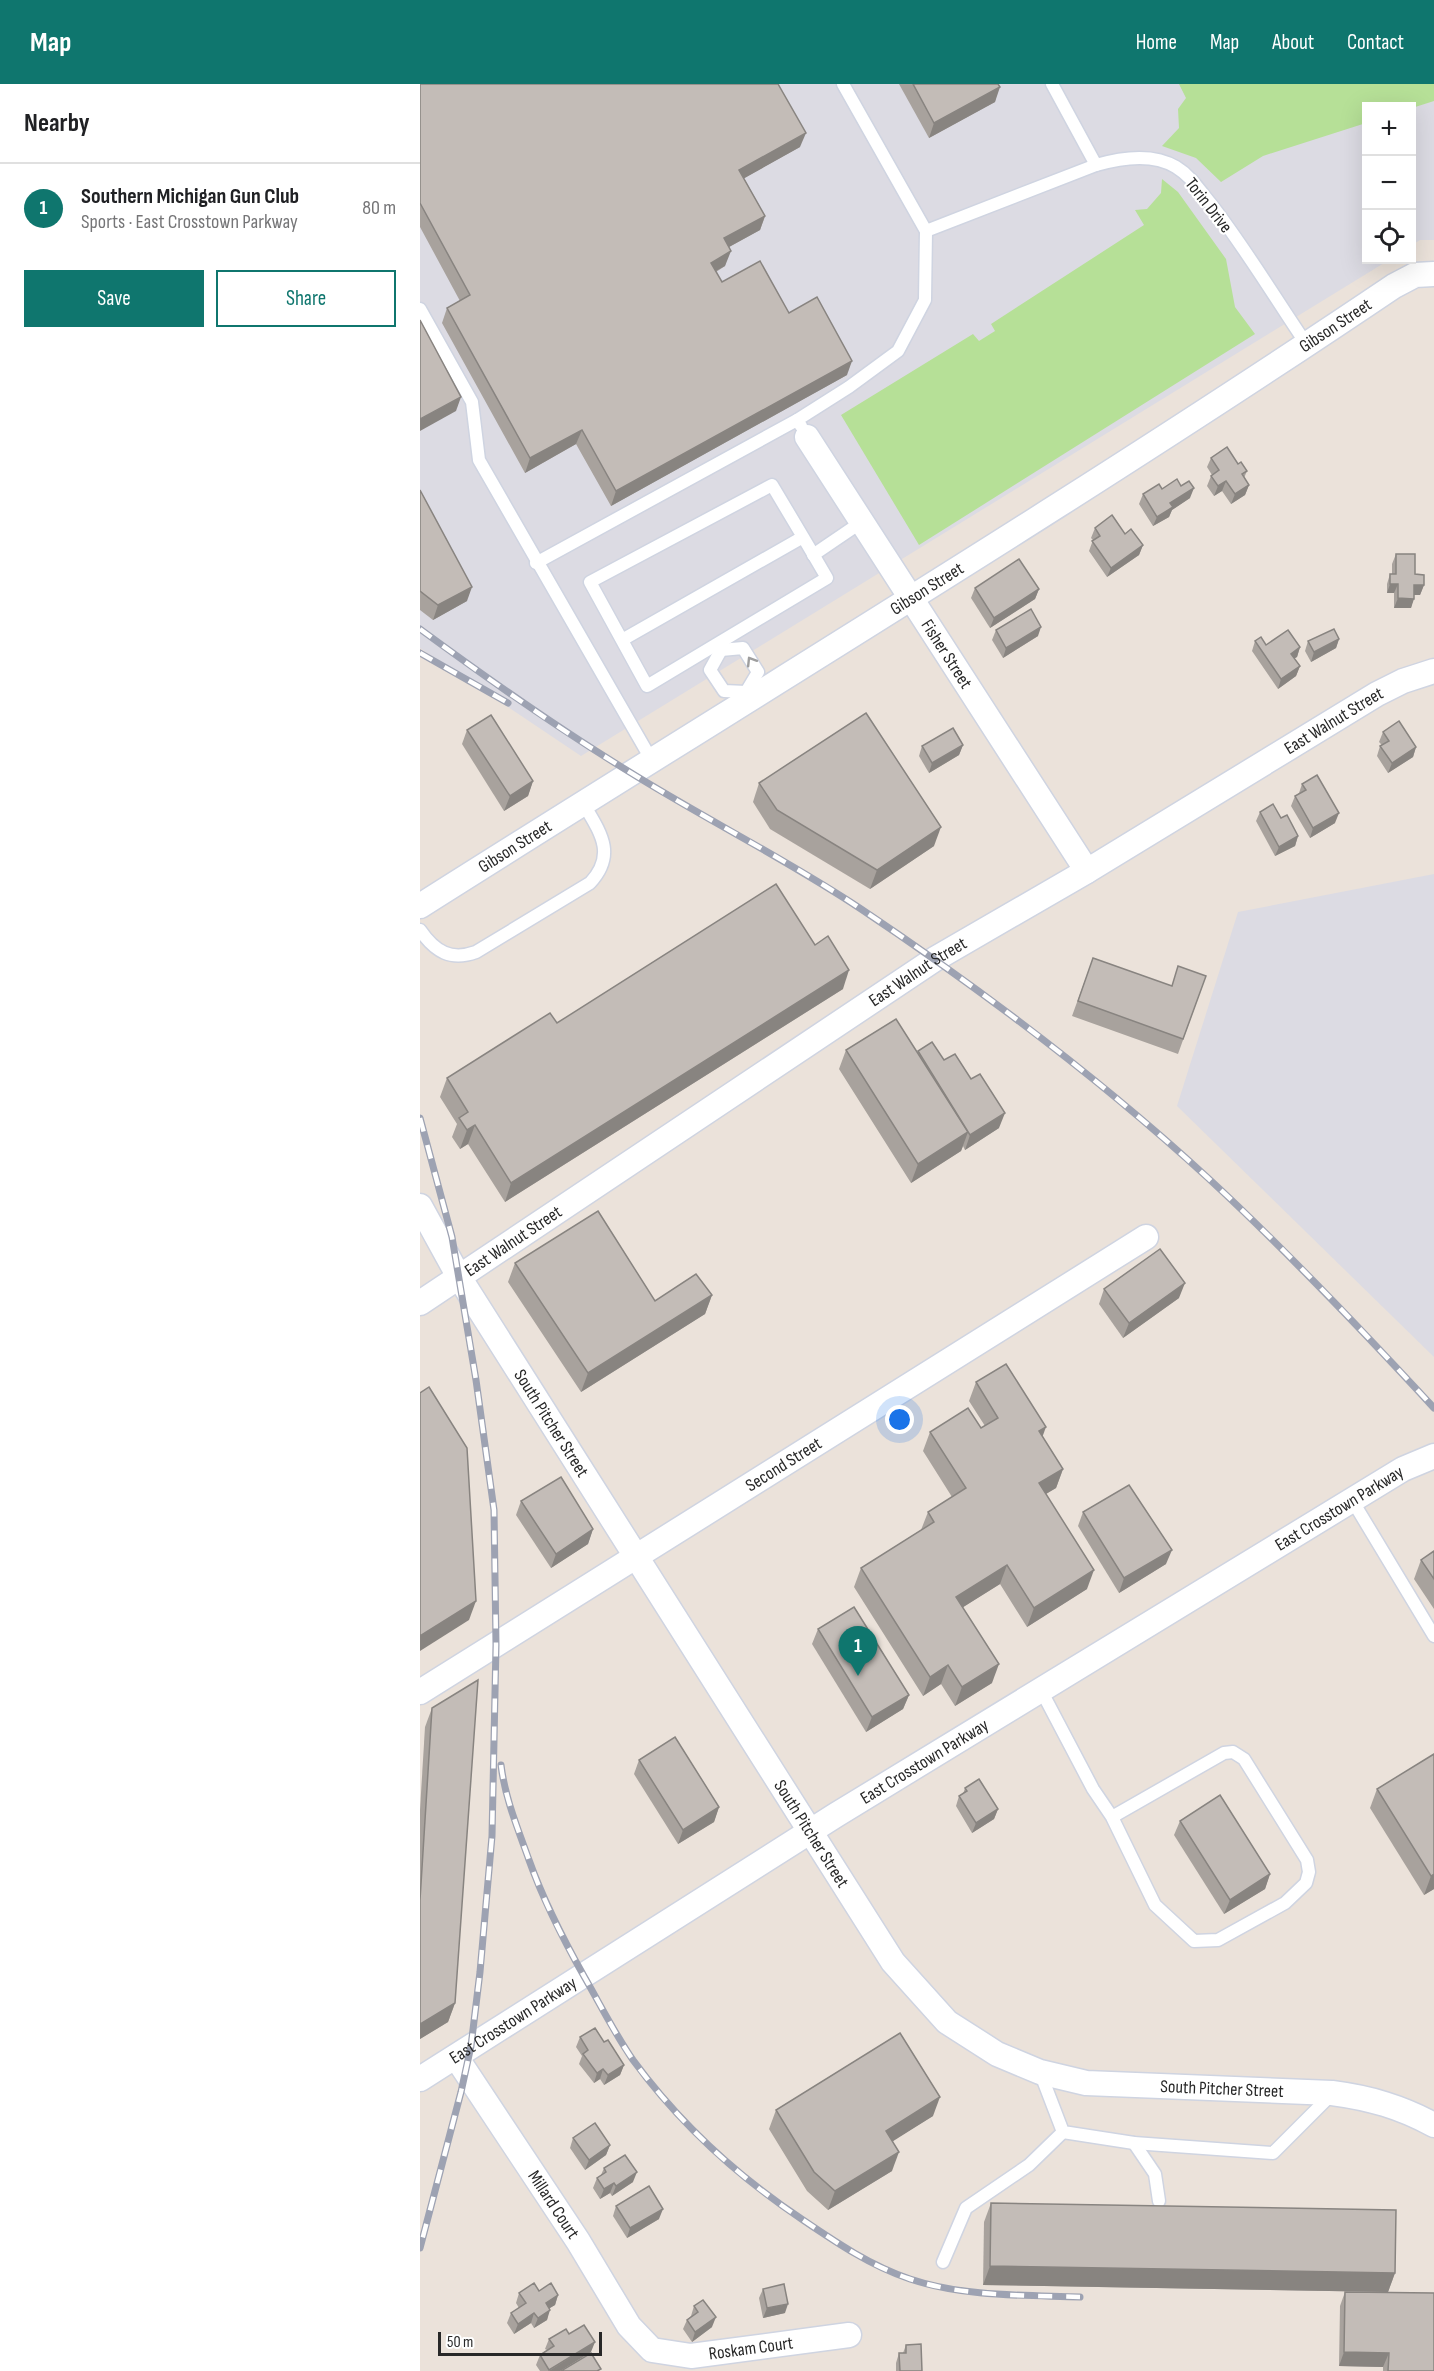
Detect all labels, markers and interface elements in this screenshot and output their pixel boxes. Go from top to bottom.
text: Map [30,26,71,59]
text: Home [1136,30,1177,55]
text: Map [1210,30,1239,55]
text: About [1272,30,1314,55]
text: Contact [1347,30,1404,55]
map controls [1362,102,1416,264]
button: + [1362,102,1416,156]
text: Nearby [24,108,90,139]
button: − [1362,156,1416,210]
street label: Torin Drive [1181,174,1237,237]
text: Southern Michigan Gun Club [81,183,299,210]
text: 1 [40,196,47,220]
text: 80 m [362,196,396,220]
text: Sports · East Crosstown Parkway [81,210,298,234]
button: locate [1362,210,1416,264]
button: Save [24,270,204,327]
button: Share [216,270,396,327]
street label: Gibson Street [1295,294,1376,357]
street label: Gibson Street [886,558,968,620]
street label: Fisher Street [916,616,977,693]
one-way arrow [747,656,758,667]
street label: East Walnut Street [1281,682,1387,759]
street label: Gibson Street [474,816,556,878]
street label: East Walnut Street [865,933,971,1011]
street label: East Walnut Street [461,1201,566,1281]
street label: South Pitcher Street [509,1366,593,1482]
your location [885,1405,914,1434]
street label: Second Street [742,1433,826,1496]
street label: East Crosstown Parkway [1271,1461,1407,1556]
pin: 1 [838,1626,878,1676]
street label: East Crosstown Parkway [857,1715,992,1809]
street label: South Pitcher Street [769,1776,853,1892]
street label: East Crosstown Parkway [446,1972,581,2069]
street label: South Pitcher Street [1160,2076,1285,2102]
street label: Millard Court [523,2167,584,2243]
scale bar [438,2329,602,2356]
street label: Roskam Court [708,2332,795,2365]
text: 50 m [447,2333,473,2352]

